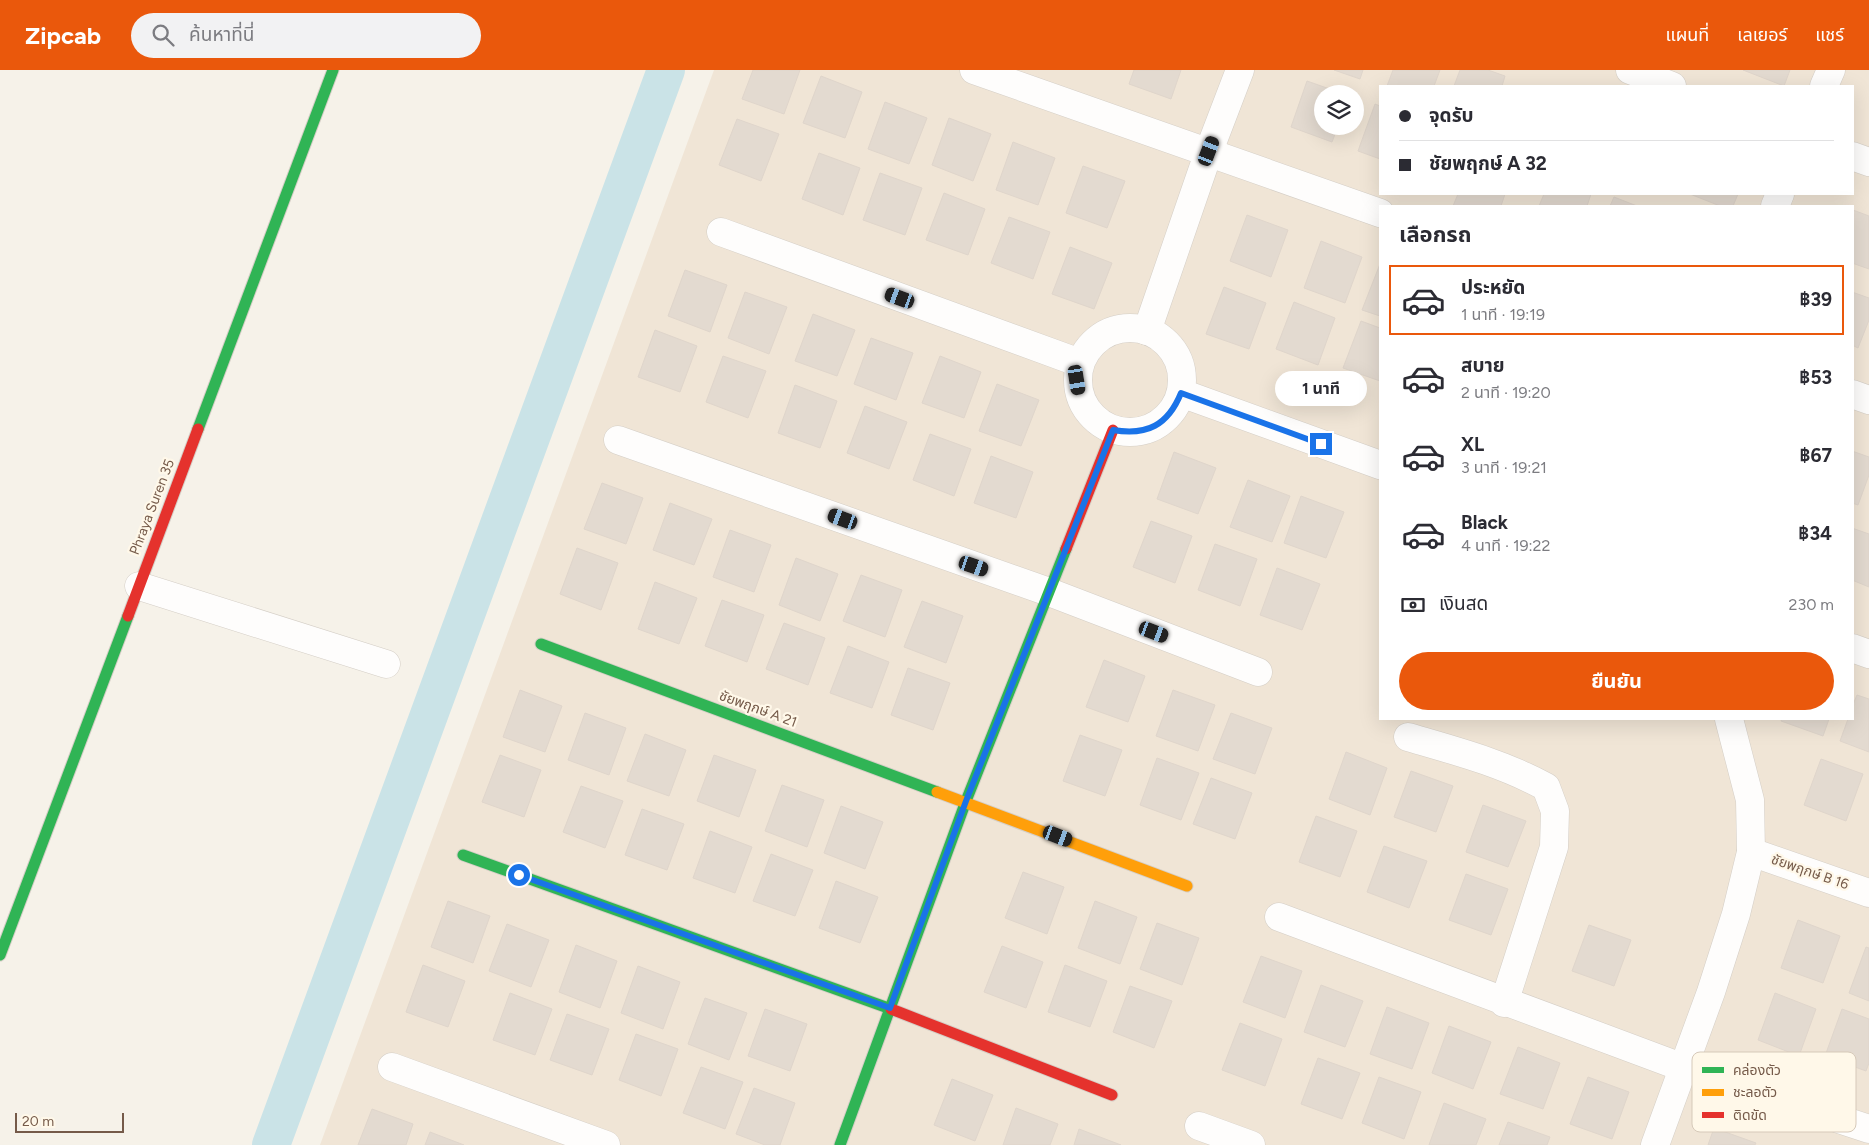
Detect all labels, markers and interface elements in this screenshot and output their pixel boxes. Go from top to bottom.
search box [131,13,481,58]
text: Zipcab [25,21,101,50]
icon: search [149,21,177,49]
text: ค้นหาที่นี่ [189,23,255,46]
text: แผนที่ [1665,24,1709,46]
text: เลเยอร์ [1737,24,1787,46]
text: แชร์ [1815,24,1844,46]
map controls [1314,85,1364,135]
button: layers [1314,85,1364,135]
text: จุดรับ [1429,104,1474,127]
car [1196,134,1221,168]
text: ชัยพฤกษ์ A 32 [1429,152,1547,175]
text: เลือกรถ [1399,221,1472,248]
text: ประหยัด [1461,276,1525,299]
icon: car [1401,278,1446,323]
car [883,286,916,310]
text: ฿39 [1799,288,1832,311]
text: 1 นาที · 19:19 [1461,305,1545,324]
text: สบาย [1461,354,1505,377]
icon: car [1401,356,1446,401]
car [1067,364,1086,396]
text: ฿53 [1799,366,1832,389]
callout: 1 นาที [1275,372,1367,406]
text: 1 นาที [1302,379,1340,398]
text: 2 นาที · 19:20 [1461,383,1551,402]
route end [1310,433,1332,455]
text: XL [1461,433,1484,456]
icon: car [1401,434,1446,479]
text: ฿67 [1799,444,1832,467]
street label: Phraya Suren 35 [126,457,178,557]
text: 3 นาที · 19:21 [1461,458,1547,477]
car [826,507,859,531]
text: Black [1461,511,1508,534]
icon: car [1401,512,1446,557]
text: ฿34 [1798,522,1832,545]
text: 4 นาที · 19:22 [1461,536,1551,555]
car [957,554,990,578]
icon: cash [1399,591,1427,619]
text: เงินสด [1439,592,1488,615]
text: 230 m [1789,595,1834,614]
car [1137,620,1170,644]
button: ยืนยัน [1399,652,1834,710]
street label: ชัยพฤกษ์ A 21 [717,687,799,731]
car [1041,824,1074,848]
street label: ชัยพฤกษ์ B 16 [1769,851,1851,893]
route start [508,864,530,886]
legend [1692,1052,1856,1132]
text: คล่องตัว [1733,1062,1781,1079]
text: ชะลอตัว [1733,1084,1777,1101]
text: ติดขัด [1733,1107,1767,1124]
scale bar [15,1110,124,1133]
text: 20 m [22,1113,54,1130]

